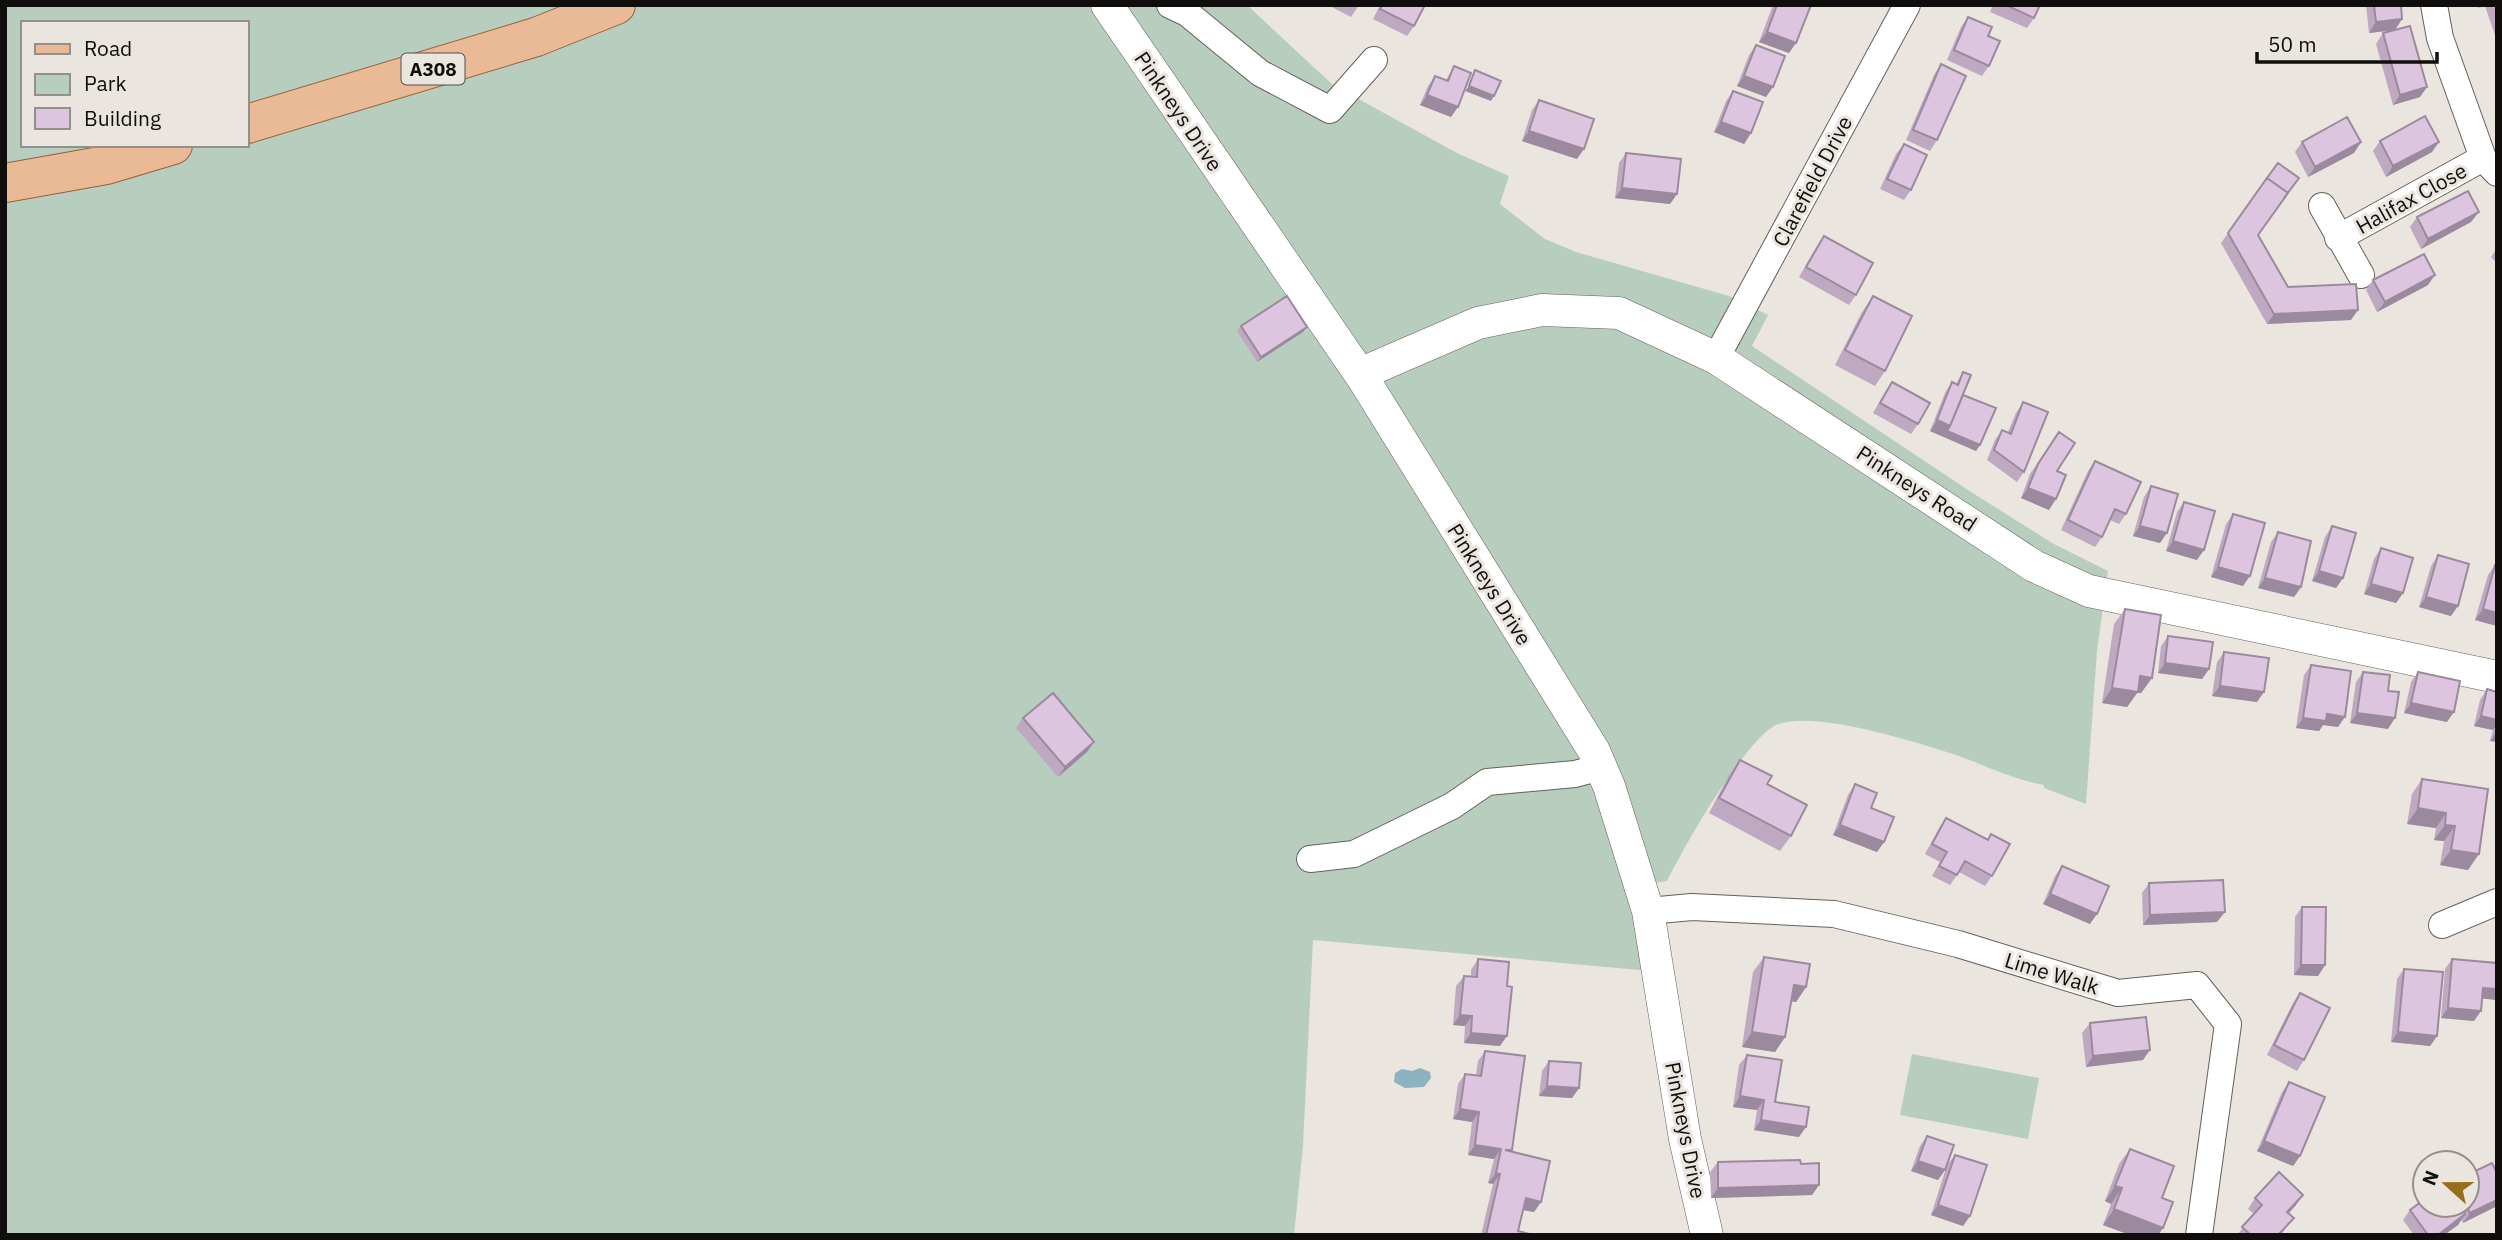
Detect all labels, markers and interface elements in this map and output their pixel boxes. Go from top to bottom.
legend [21,21,248,147]
scale bar [2257,21,2437,65]
text: 50 m [2268,30,2317,58]
text: Road [84,34,132,62]
street label: Pinkneys Drive [1129,46,1229,176]
road number: A308 [402,54,464,85]
text: Park [84,69,127,97]
text: Building [84,104,161,132]
street label: Clarefield Drive [1766,111,1858,251]
street label: Halifax Close [2350,156,2472,240]
street label: Pinkneys Road [1851,439,1983,537]
street label: Pinkneys Drive [1441,518,1539,650]
street label: Lime Walk [2001,945,2103,1001]
street label: Pinkneys Drive [1659,1059,1713,1201]
north arrow [2411,1149,2481,1219]
text: N [2416,1167,2444,1189]

